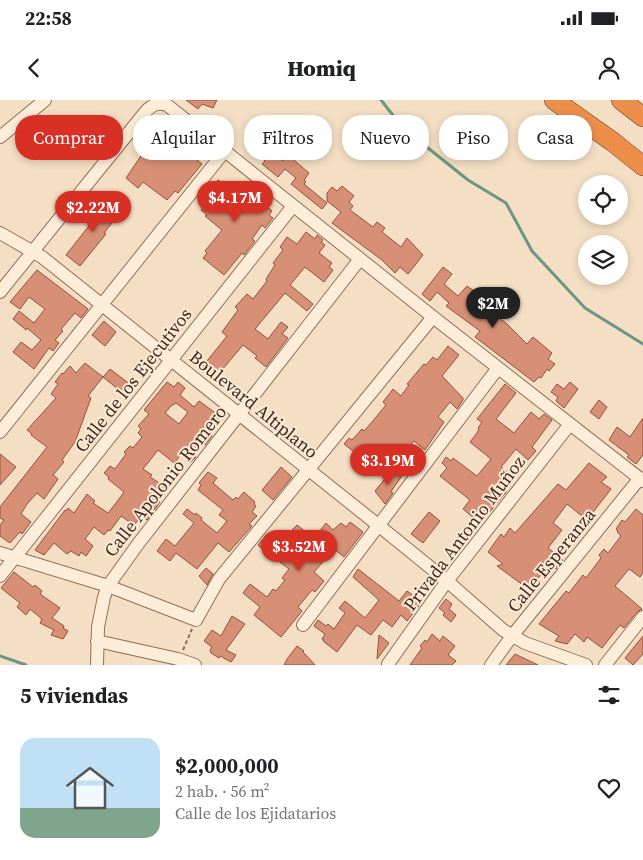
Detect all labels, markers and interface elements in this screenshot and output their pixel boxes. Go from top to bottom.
text: 22:58 [25,5,72,31]
text: Homiq [287,53,356,83]
icon: back [20,54,48,82]
icon: person [595,54,623,82]
chip: Comprar [15,115,123,160]
chip: Alquilar [133,115,234,160]
chip: Filtros [244,115,332,160]
chip: Nuevo [342,115,429,160]
chip: Piso [439,115,508,160]
chip: Casa [518,115,592,160]
map controls [578,175,628,285]
button: locate [578,175,628,225]
pin: $4.17M [194,180,276,223]
text: $4.17M [208,186,262,208]
pin: $2.22M [52,190,134,233]
text: $2.22M [66,196,120,218]
button: layers [578,235,628,285]
pin: $2M [469,286,517,329]
text: $2M [477,292,509,314]
street label: Calle de los Ejecutivos [69,302,197,457]
street label: Boulevard Altiplano [184,344,324,464]
street label: Calle Apolonio Romero [98,400,232,562]
pin: $3.19M [347,444,429,486]
text: $3.19M [361,449,415,471]
street label: Privada Antonio Muñoz [397,450,531,616]
street label: Calle Esperanza [501,502,601,617]
pin: $3.52M [258,530,340,572]
text: $3.52M [272,535,326,557]
text: 5 viviendas [20,681,128,710]
icon: filters [595,681,623,709]
text: $2,000,000 [175,751,279,780]
icon: home [60,758,120,818]
icon: heart [595,774,623,802]
text: 2 hab. · 56 m² [175,780,269,802]
text: Calle de los Ejidatarios [175,802,336,824]

